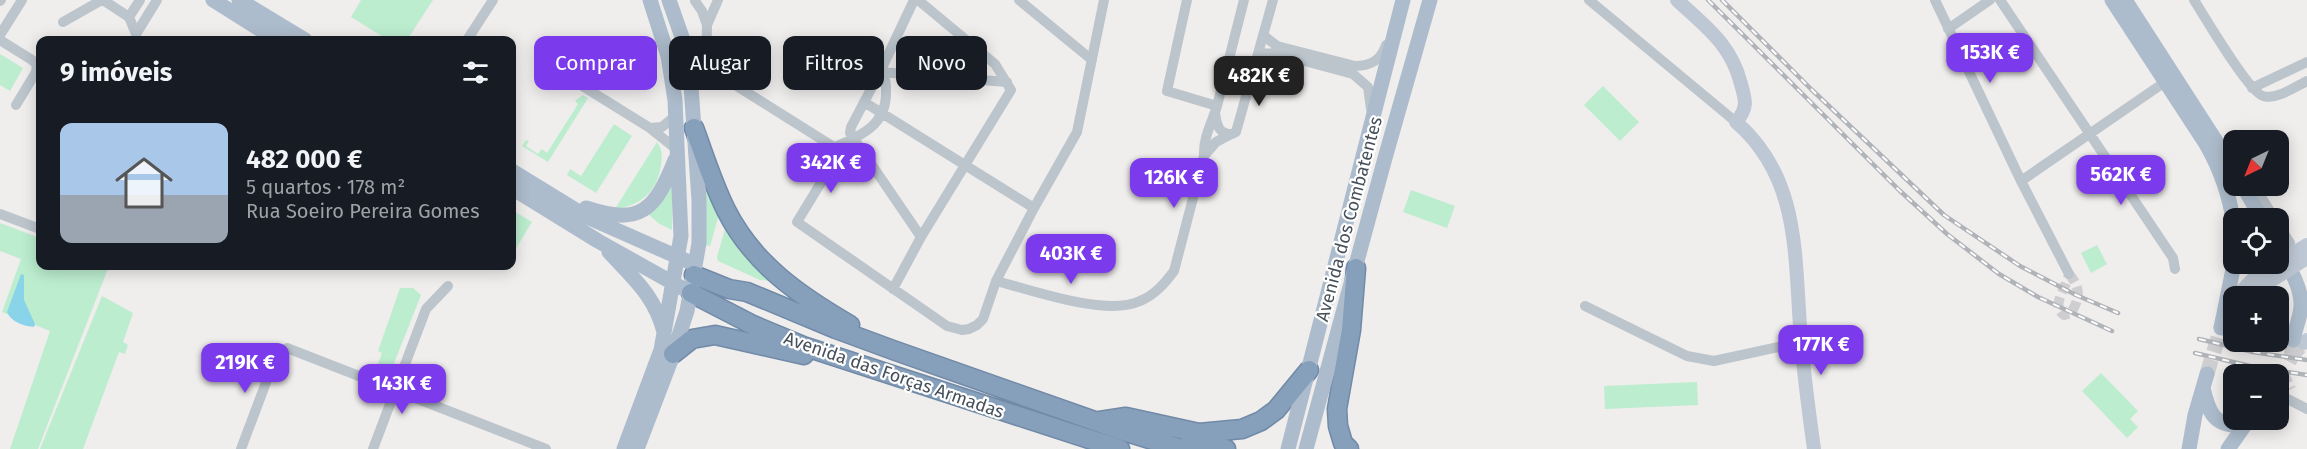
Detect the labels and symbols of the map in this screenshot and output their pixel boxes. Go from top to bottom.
pin: 153K € [1941,33,2039,84]
pin: 482K € [1210,56,1308,107]
street label: Avenida dos Combatentes [1311,114,1387,324]
north arrow [2223,130,2289,196]
pin: 342K € [782,143,880,194]
pin: 562K € [2072,155,2170,206]
pin: 126K € [1125,158,1223,209]
pin: 403K € [1022,234,1120,285]
pin: 177K € [1772,325,1870,376]
street label: Avenida das Forças Armadas [781,327,1007,423]
pin: 219K € [196,343,294,394]
pin: 143K € [353,364,451,415]

